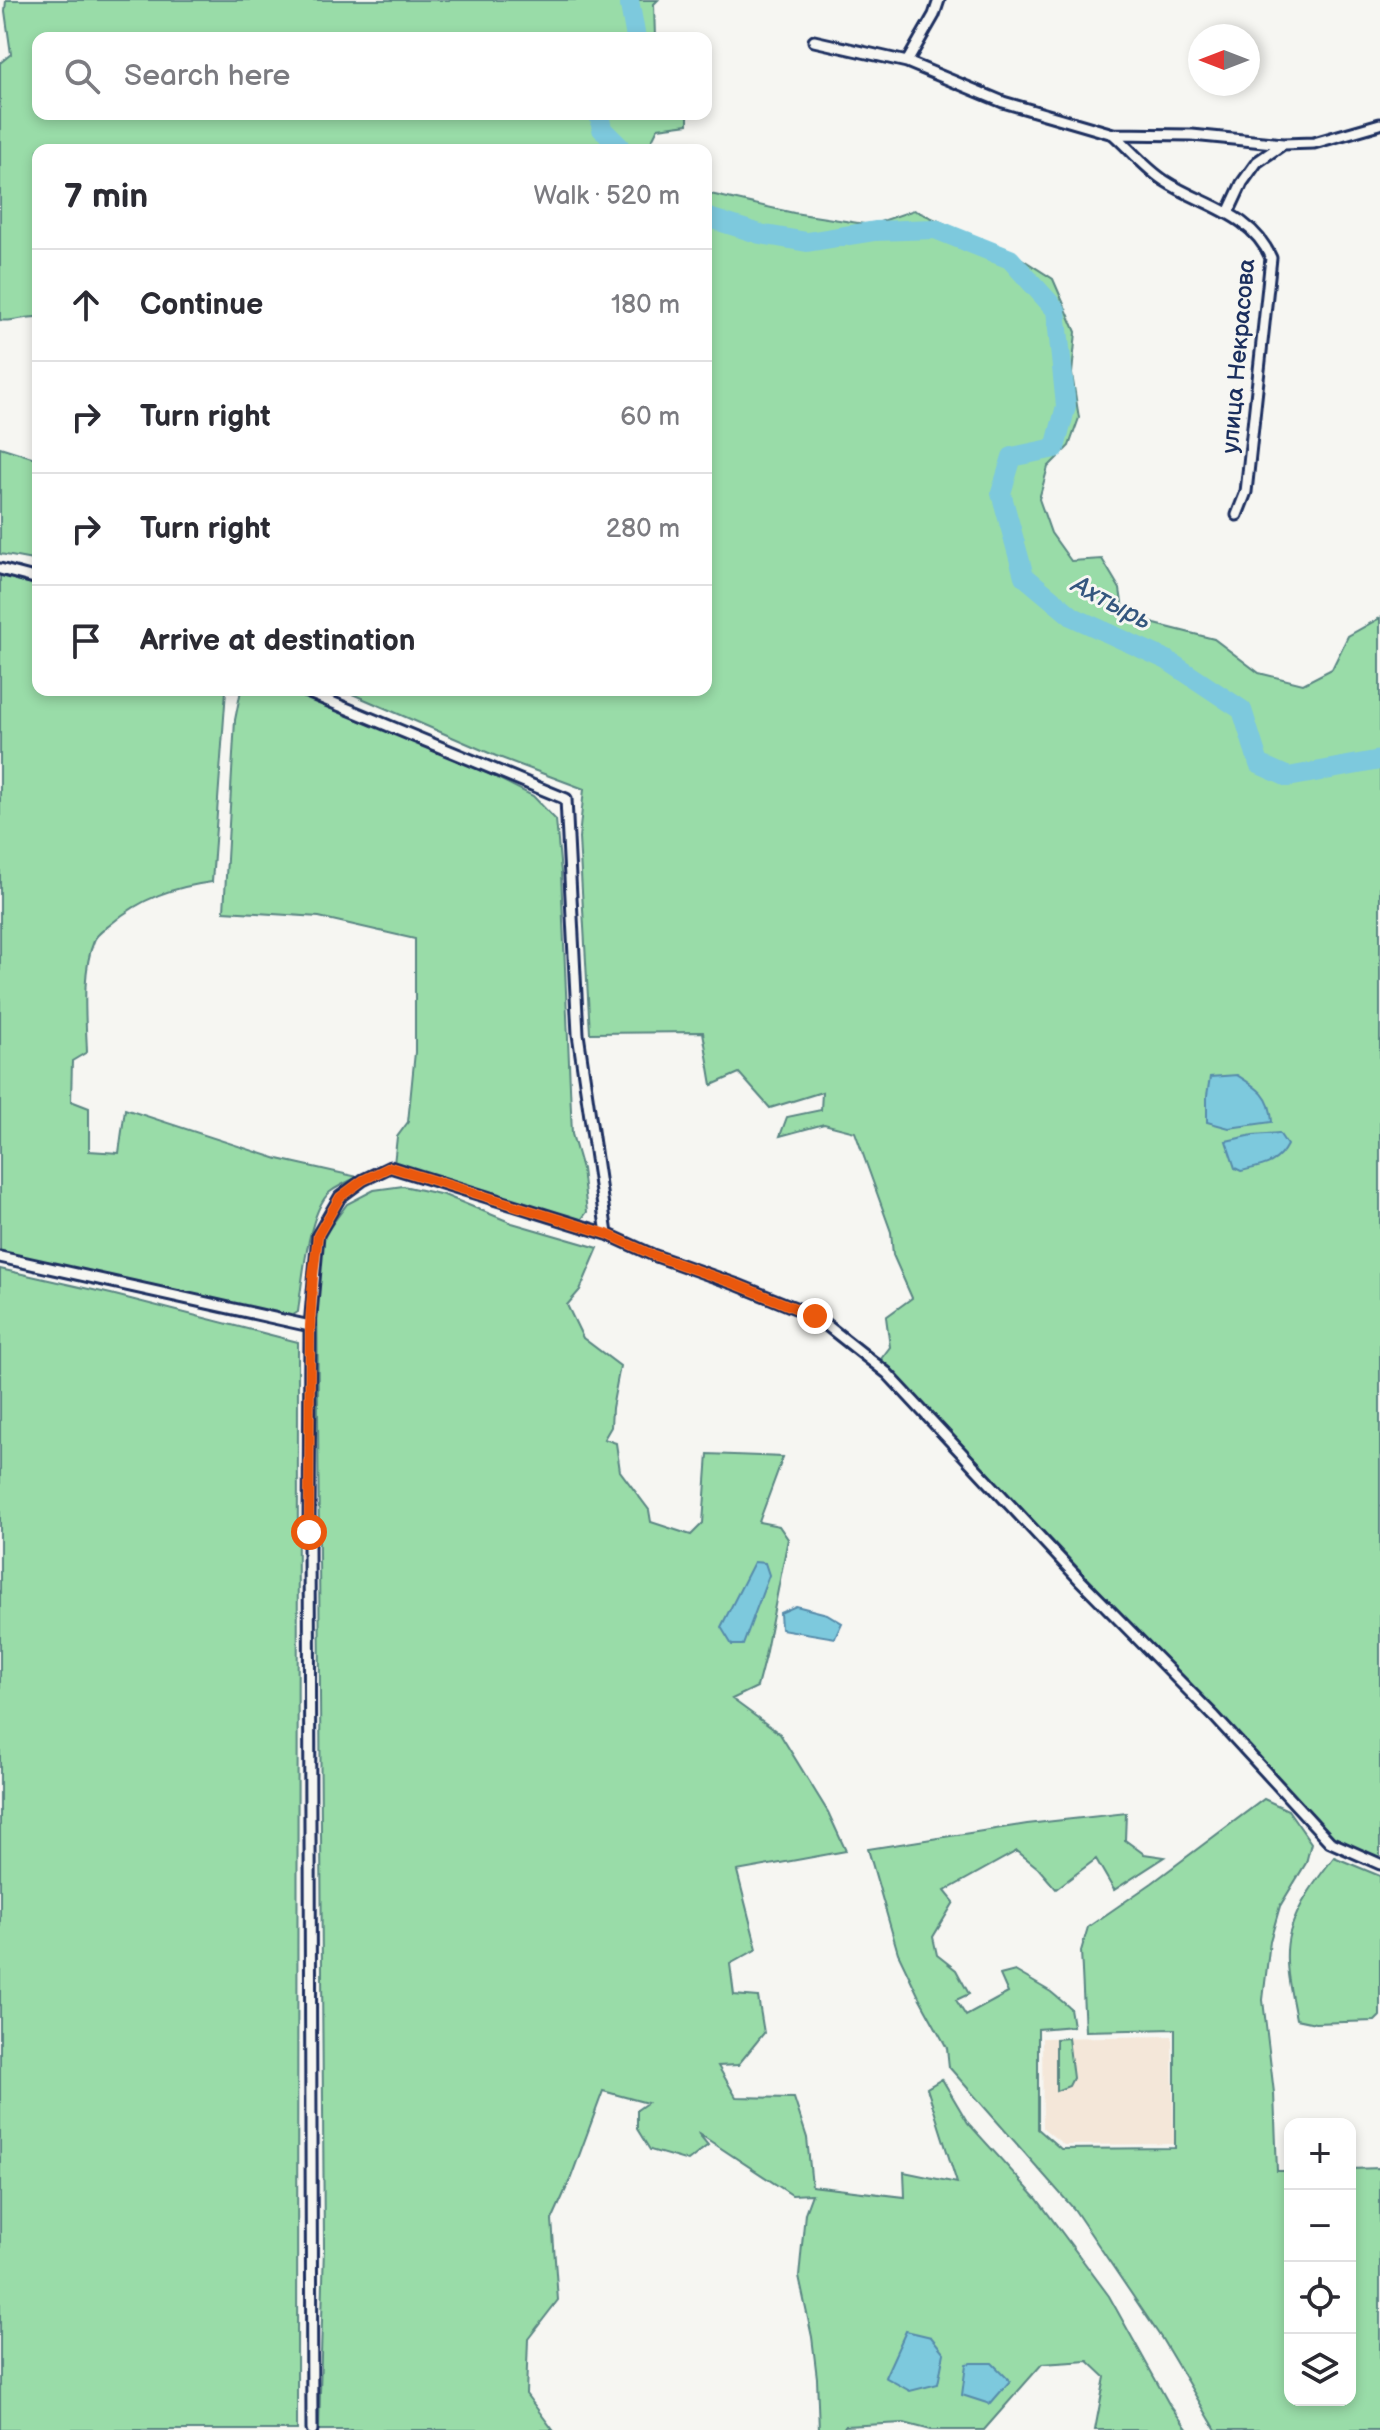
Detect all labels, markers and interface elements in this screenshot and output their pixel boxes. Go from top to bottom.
north arrow [1188,24,1260,96]
search box [32,32,712,120]
icon: search [60,54,104,98]
text: Search here [124,58,290,94]
text: 7 min [64,176,148,217]
text: Walk · 520 m [534,181,680,212]
street label: улица Некрасова [1216,257,1261,455]
icon: ahead [64,283,108,327]
text: Continue [140,287,263,323]
text: 180 m [611,290,680,321]
icon: right [64,395,108,439]
text: Turn right [140,399,271,435]
text: 60 m [620,402,680,433]
icon: right [64,507,108,551]
text: Turn right [140,511,271,547]
text: 280 m [606,514,680,545]
water label: Ахтырь [1064,569,1157,637]
icon: arrive [64,619,108,663]
text: Arrive at destination [140,623,416,659]
route end [797,1298,833,1334]
route start [291,1514,327,1550]
map controls [1284,2118,1356,2406]
button: + [1284,2118,1356,2190]
button: − [1284,2190,1356,2262]
button: locate [1284,2262,1356,2334]
button: layers [1284,2334,1356,2406]

